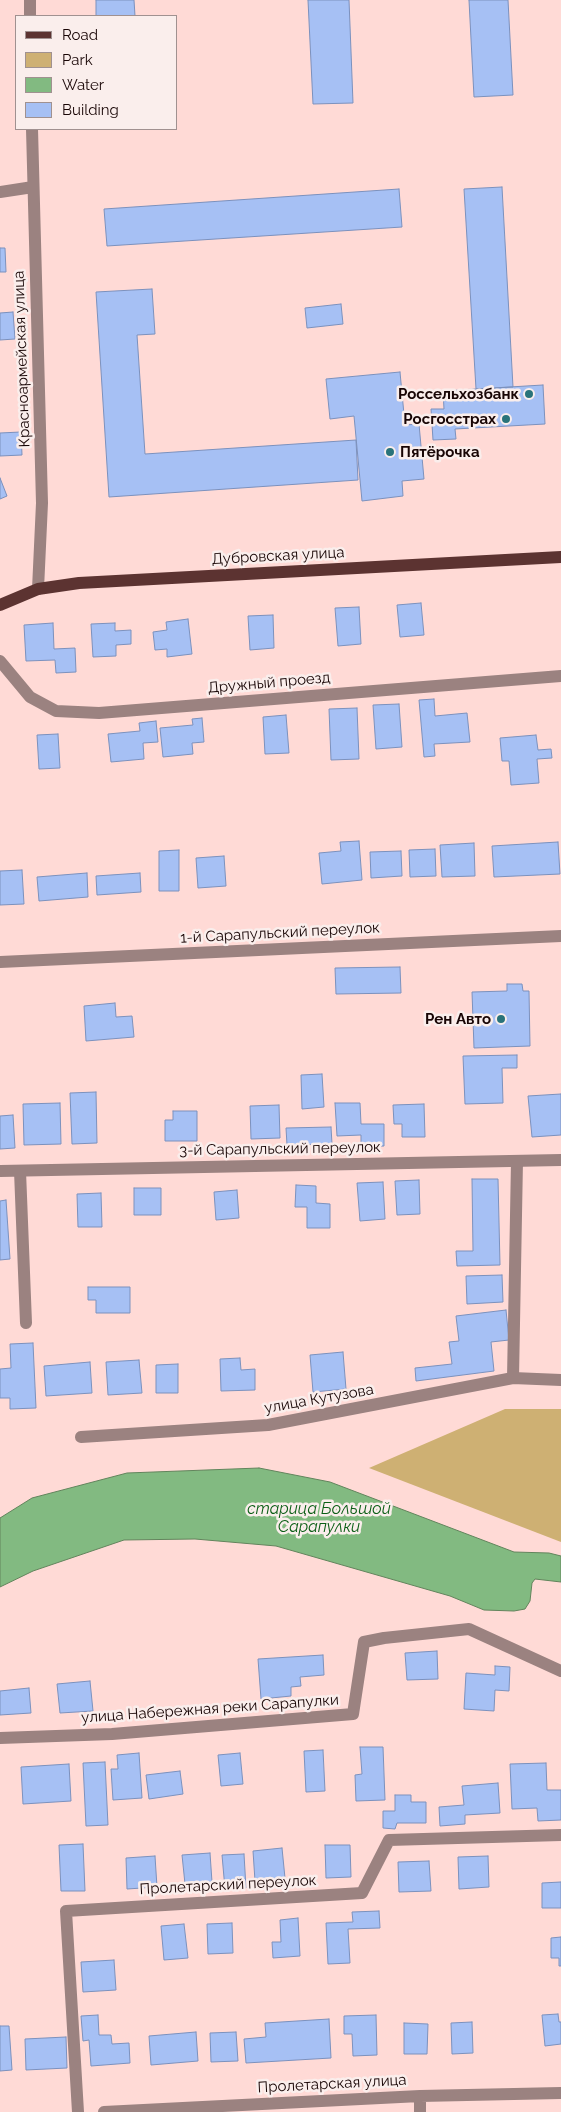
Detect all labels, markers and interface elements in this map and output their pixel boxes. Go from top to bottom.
legend [15,15,178,130]
text: Road [62,26,98,44]
text: Park [62,51,93,69]
text: Water [62,76,104,94]
text: Building [62,101,119,119]
street label: Красноармейская улица [10,270,34,448]
place label: Россельхозбанк [398,385,519,403]
marker: Россельхозбанк [523,388,535,400]
place label: Росгосстрах [403,410,496,428]
marker: Росгосстрах [500,413,512,425]
place label: Пятёрочка [400,443,480,461]
marker: Пятёрочка [384,446,396,458]
street label: Дубровская улица [211,544,345,568]
street label: Дружный проезд [207,669,331,697]
street label: 1-й Сарапульский переулок [180,919,380,947]
place label: Рен Авто [425,1010,491,1028]
marker: Рен Авто [495,1013,507,1025]
street label: 3-й Сарапульский переулок [179,1138,381,1160]
street label: улица Кутузова [263,1381,375,1417]
water label: старица Большой Сарапулки [247,1499,391,1537]
street label: улица Набережная реки Сарапулки [81,1691,339,1727]
street label: Пролетарский переулок [139,1871,317,1899]
street label: Пролетарская улица [257,2071,407,2097]

